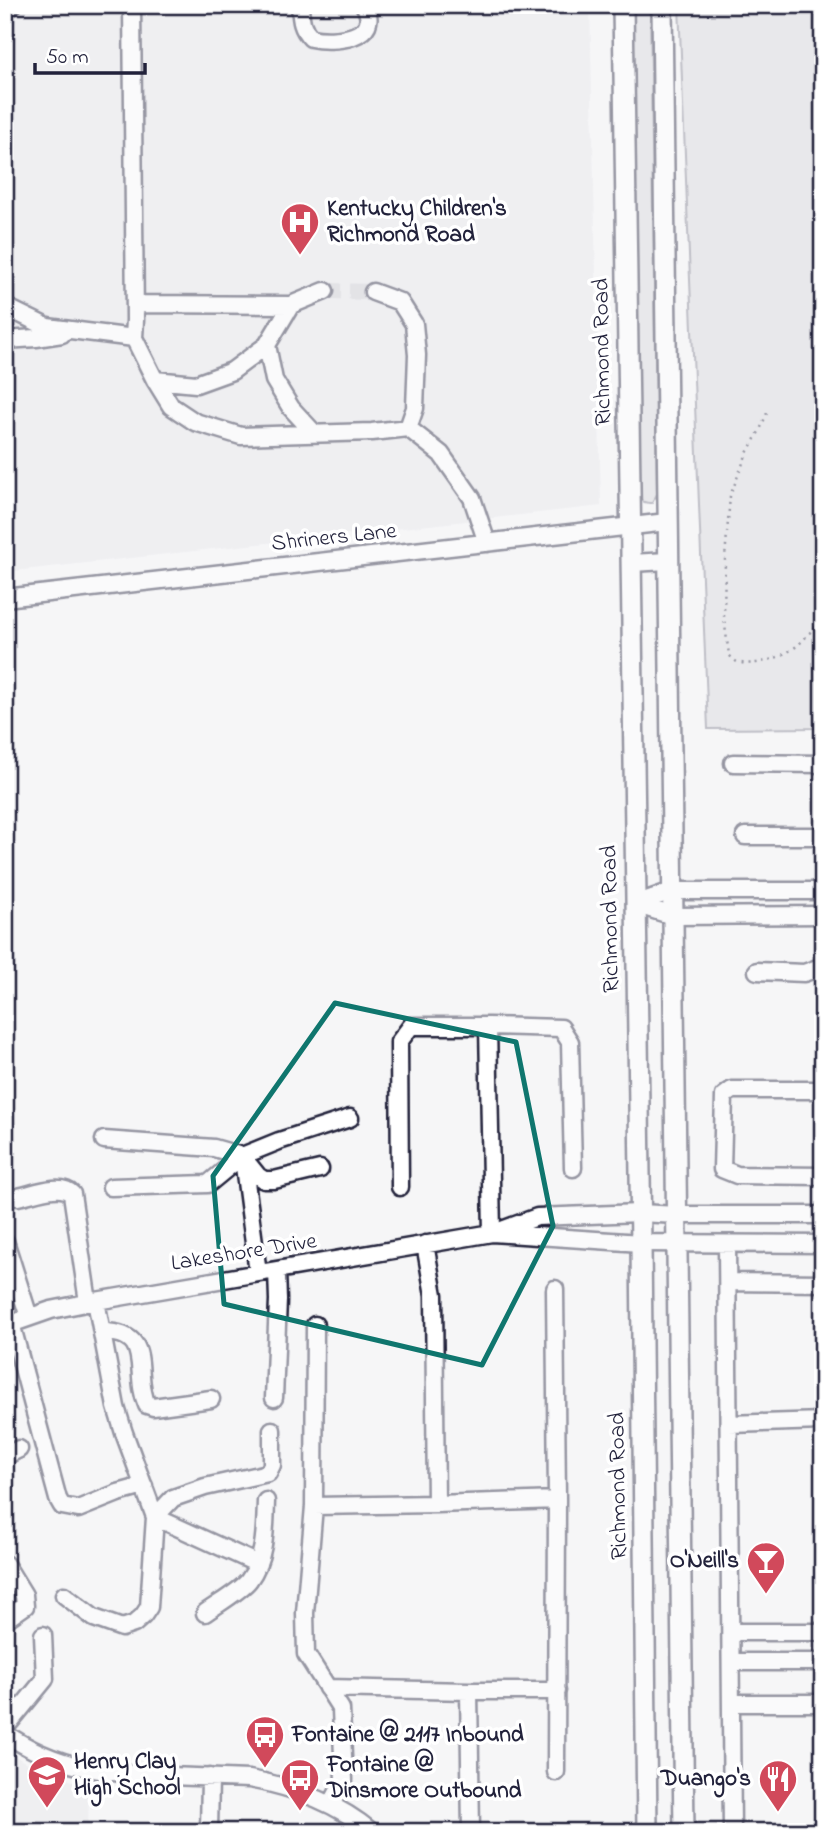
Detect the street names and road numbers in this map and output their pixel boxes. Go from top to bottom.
street label: Richmond Road [585,278,621,426]
street label: Shriners Lane [270,515,399,561]
street label: Richmond Road [593,845,629,993]
street label: Lakeshore Drive [169,1225,320,1281]
street label: Richmond Road [601,1412,637,1560]

